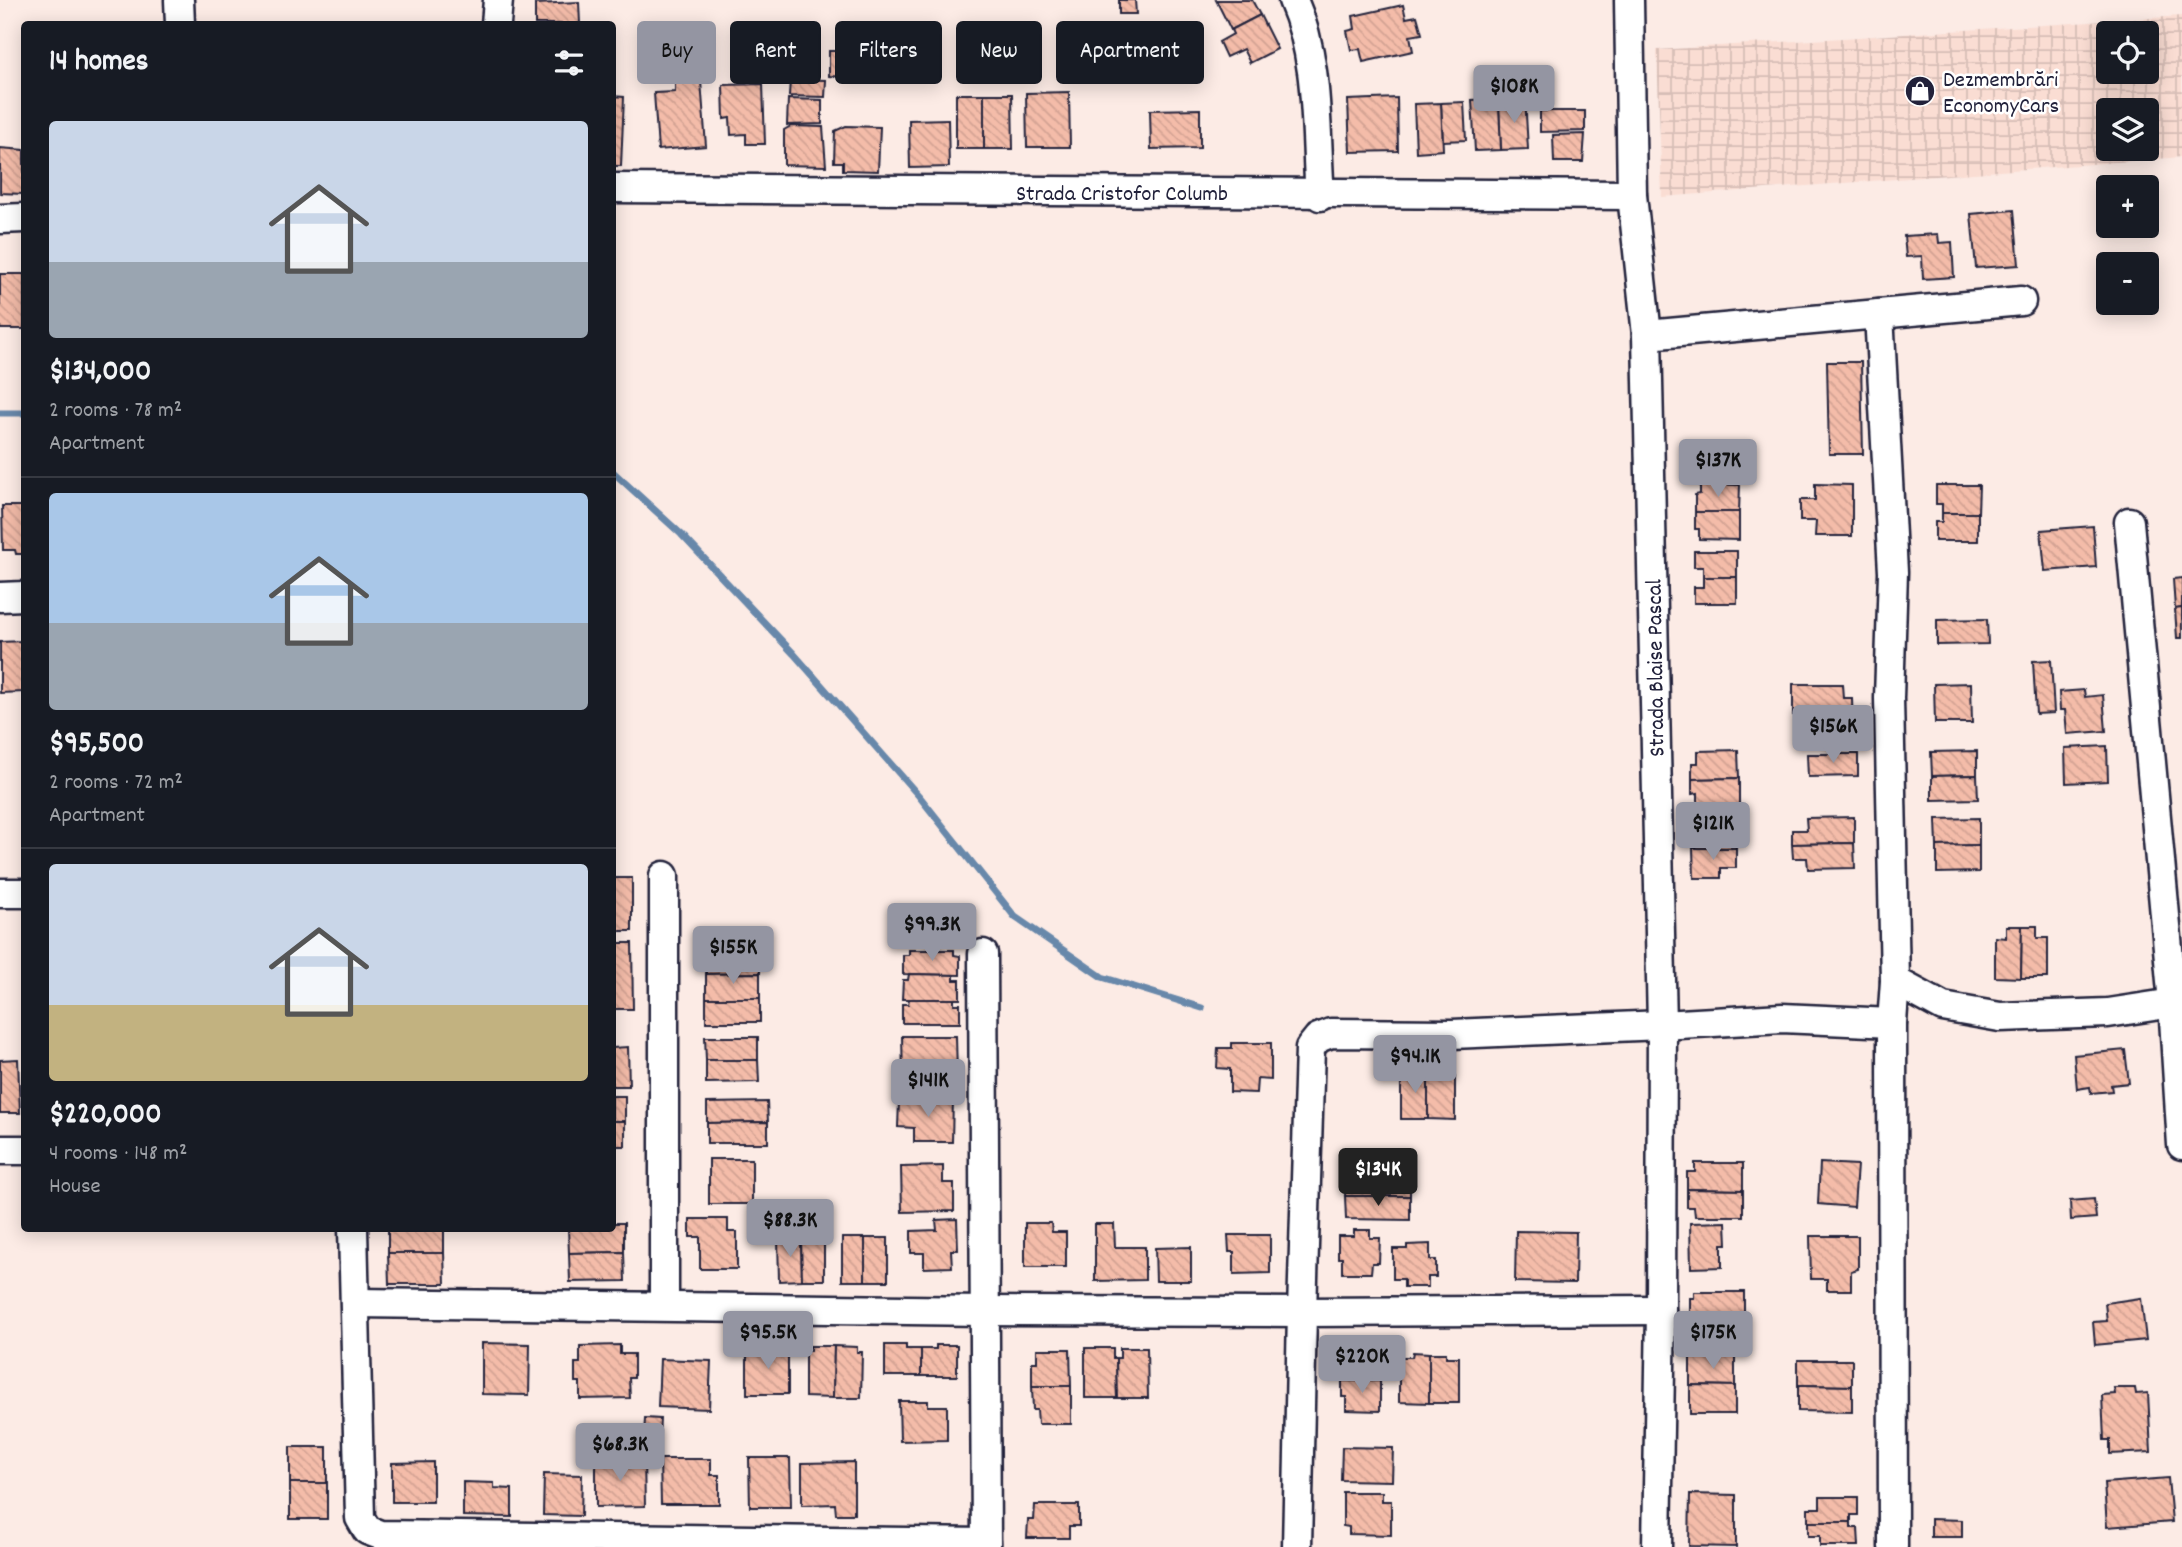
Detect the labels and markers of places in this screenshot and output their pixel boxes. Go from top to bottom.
place label: Dezmembrări EconomyCars [1943,65,2059,124]
pin: $108K [1465,66,1563,125]
shop icon: Dezmembrări EconomyCars [1903,74,1937,108]
pin: $137K [1669,440,1767,499]
pin: $156K [1784,706,1882,765]
pin: $121K [1664,802,1762,862]
pin: $99.3K [875,904,989,963]
pin: $155K [684,926,782,986]
pin: $94.1K [1358,1036,1472,1095]
pin: $141K [879,1060,977,1119]
pin: $134K [1329,1148,1427,1208]
pin: $88.3K [733,1200,847,1259]
pin: $95.5K [711,1312,825,1371]
pin: $175K [1664,1312,1762,1371]
pin: $220K [1313,1336,1411,1395]
pin: $68.3K [563,1424,677,1483]

